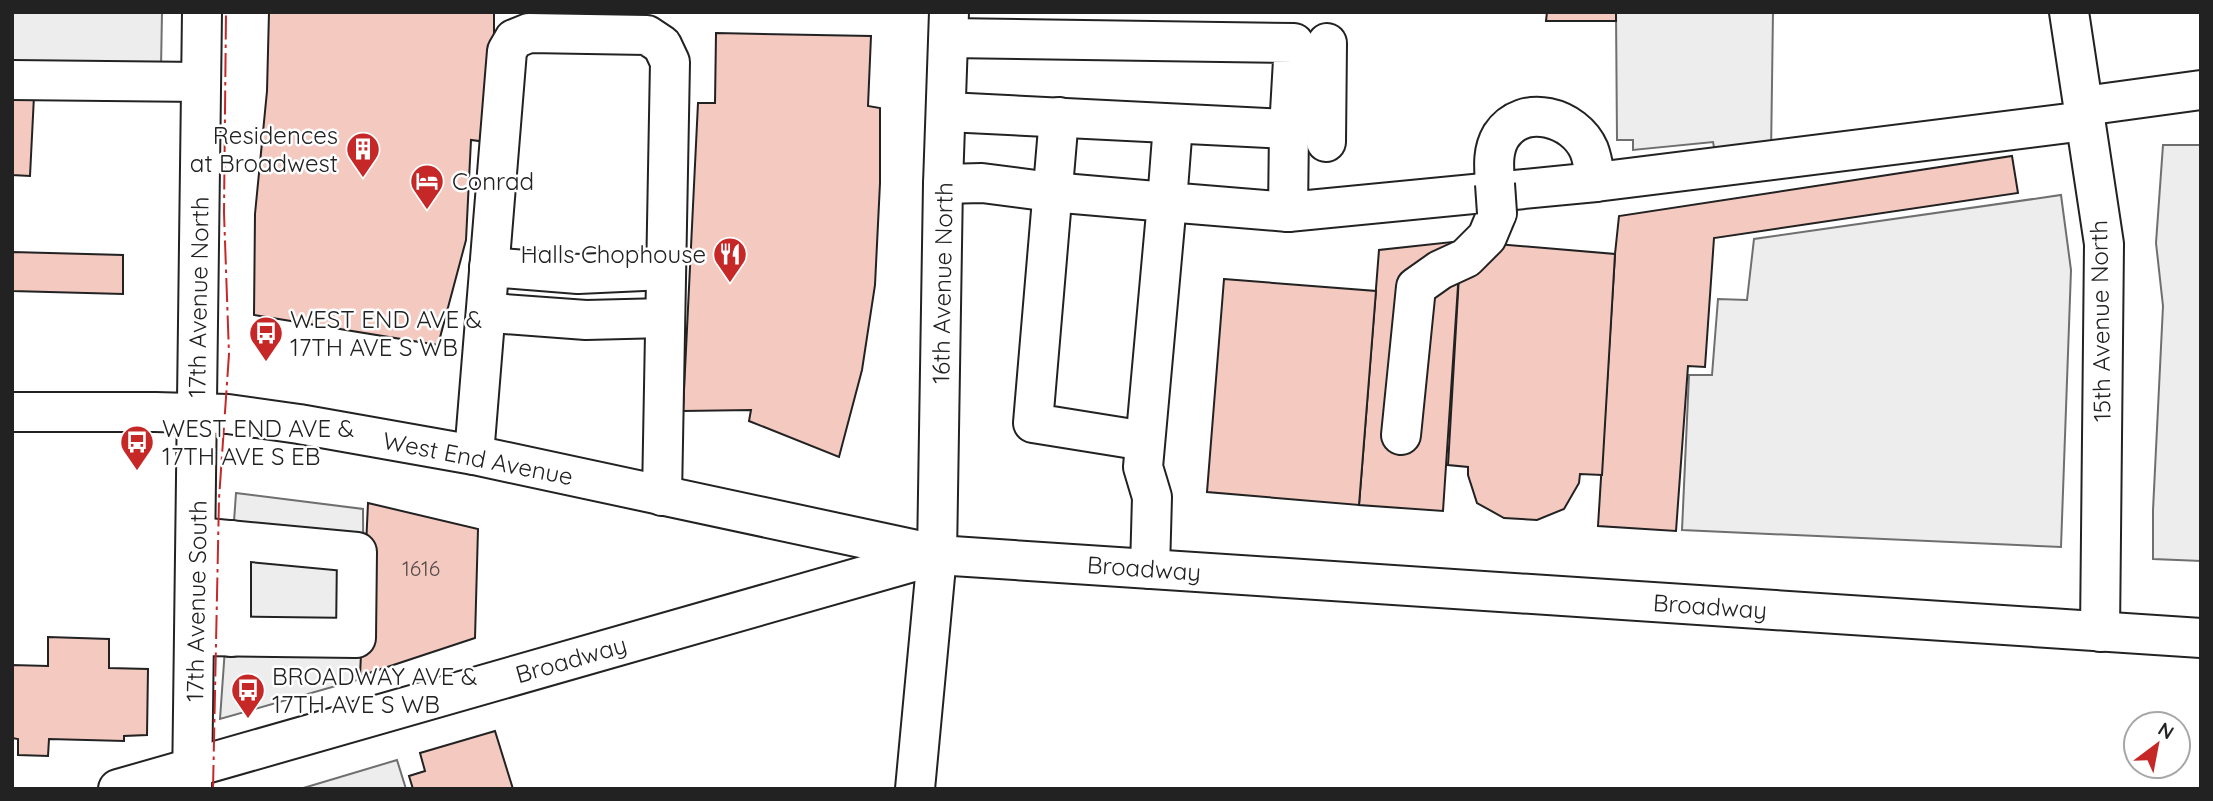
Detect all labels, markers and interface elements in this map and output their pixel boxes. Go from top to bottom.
place label: Residences at Broadwest [190,120,338,178]
building icon: Residences at Broadwest [344,130,382,179]
hotel icon: Conrad [408,162,446,211]
place label: Conrad [452,166,534,196]
street label: 16th Avenue North [925,182,959,384]
street label: 17th Avenue North [181,196,215,398]
street label: 15th Avenue North [2083,220,2117,422]
restaurant icon: Halls Chophouse [711,235,749,284]
place label: Halls Chophouse [520,239,706,269]
place label: WEST END AVE & 17TH AVE S WB [290,304,482,362]
bus stop icon: WEST END AVE & 17TH AVE S WB [247,314,285,363]
place label: WEST END AVE & 17TH AVE S EB [162,413,354,471]
bus stop icon: WEST END AVE & 17TH AVE S EB [118,423,156,472]
street label: West End Avenue [380,425,576,491]
street label: 17th Avenue South [179,500,213,702]
street label: Broadway [1086,549,1202,587]
house number: 1616 [402,555,440,581]
street label: Broadway [1652,587,1768,625]
street label: Broadway [512,629,630,689]
place label: BROADWAY AVE & 17TH AVE S WB [272,661,477,719]
bus stop icon: BROADWAY AVE & 17TH AVE S WB [229,671,267,720]
north arrow [2122,710,2192,780]
text: N [2154,717,2178,744]

